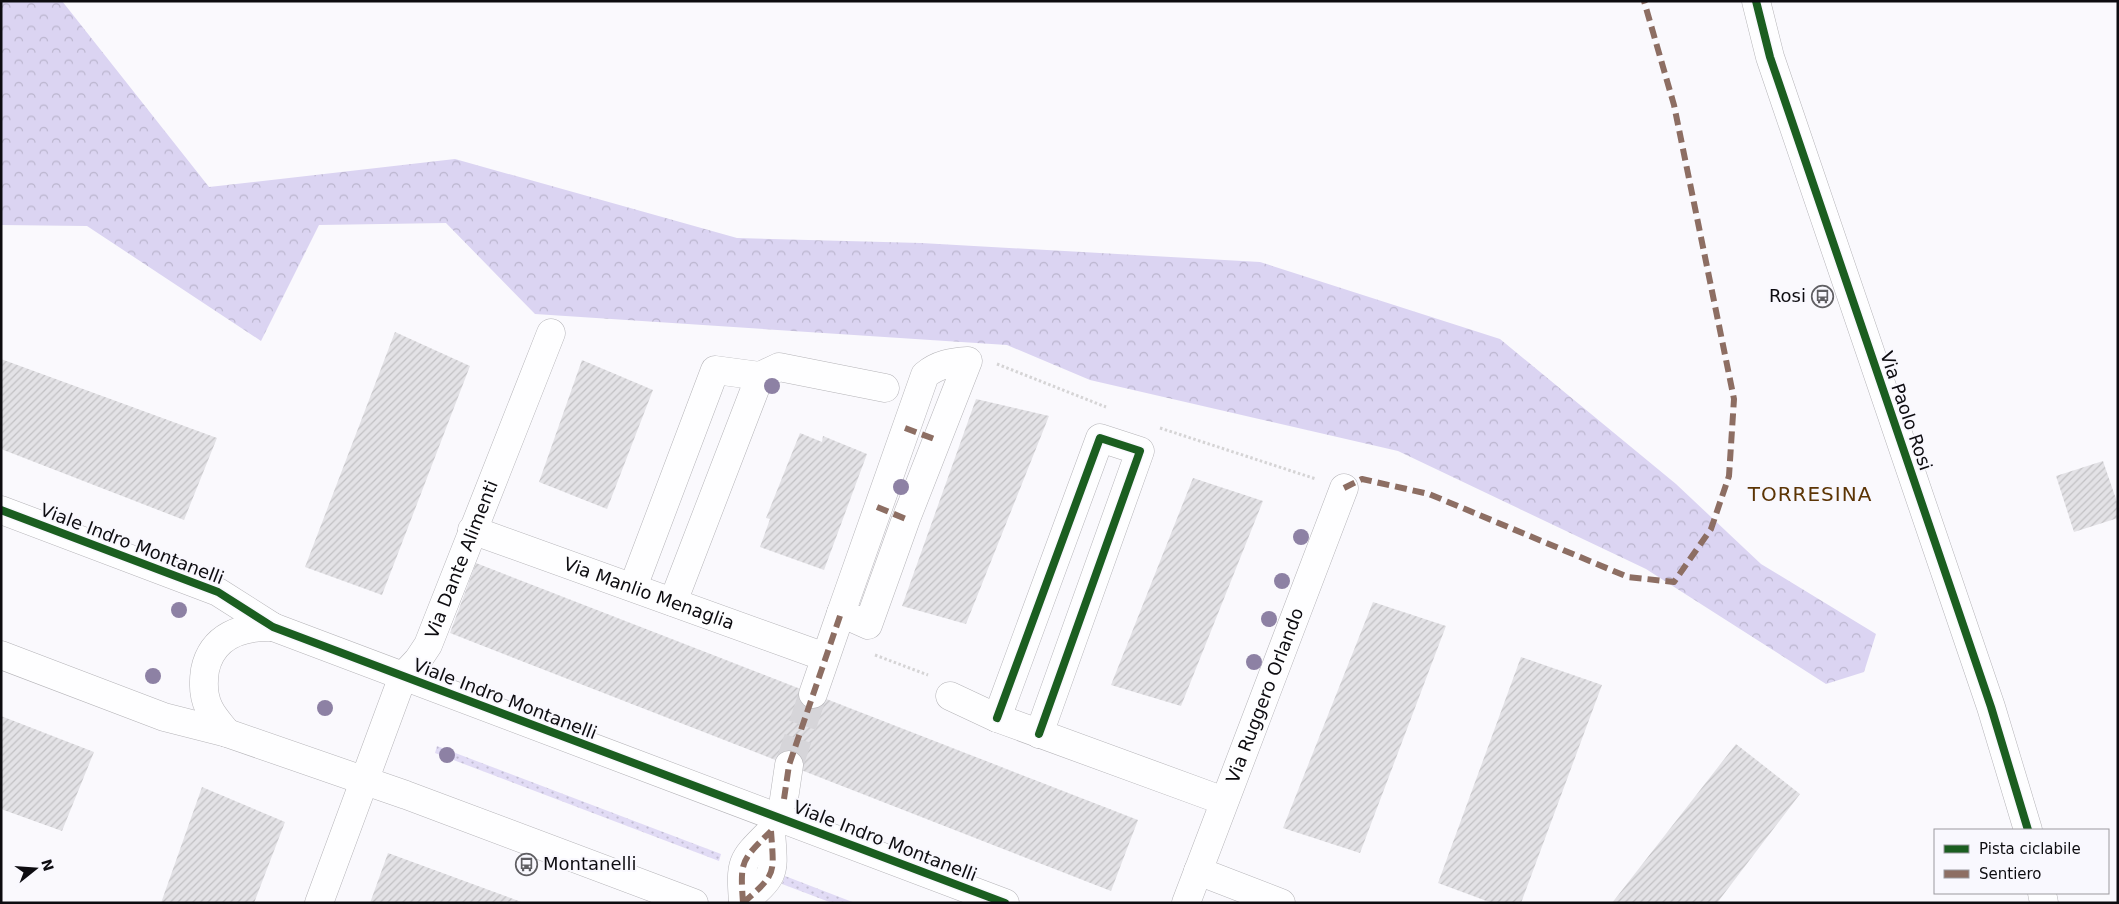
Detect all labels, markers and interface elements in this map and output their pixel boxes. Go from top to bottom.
bus stop icon: Rosi [1810,284,1834,308]
place label: Rosi [1769,285,1806,306]
street label: Via Paolo Rosi [1876,349,1937,473]
street label: Via Dante Alimenti [421,477,502,641]
district label: TORRESINA [1747,482,1872,506]
street label: Viale Indro Montanelli [37,499,227,588]
street label: Via Manlio Menaglia [561,553,737,634]
street label: Via Ruggero Orlando [1222,605,1307,786]
street label: Viale Indro Montanelli [410,654,600,743]
street label: Viale Indro Montanelli [790,796,980,885]
legend [1934,829,2109,894]
text: Pista ciclabile [1979,840,2081,858]
north arrow [10,844,60,894]
bus stop icon: Montanelli [515,852,539,876]
place label: Montanelli [543,853,637,874]
text: N [38,857,57,873]
text: Sentiero [1979,865,2042,883]

